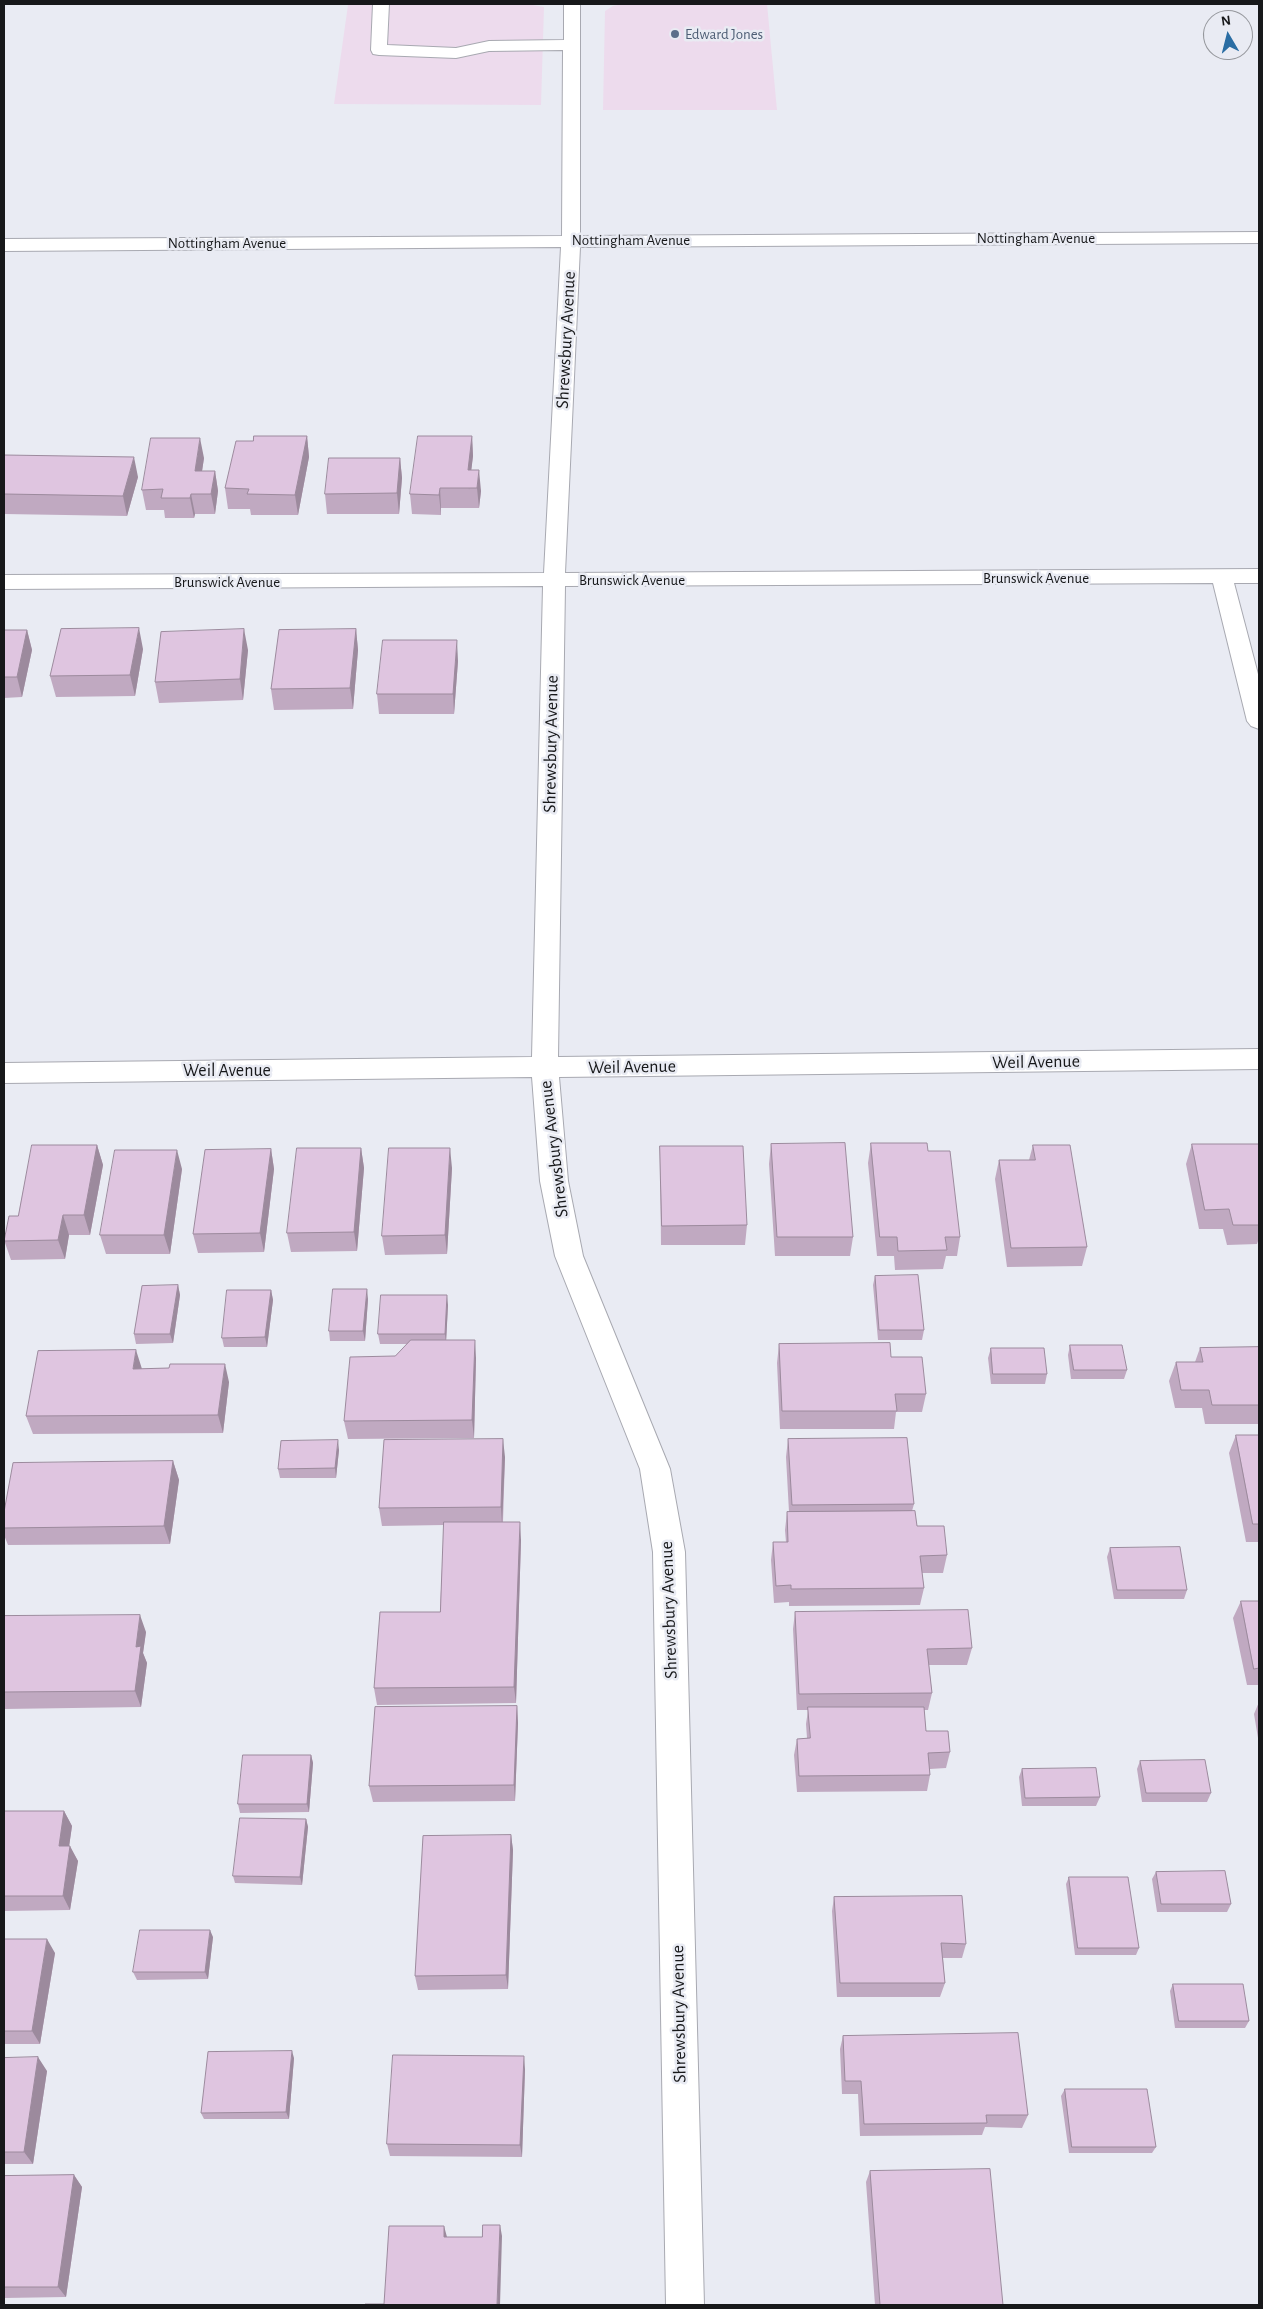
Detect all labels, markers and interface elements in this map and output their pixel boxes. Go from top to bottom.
north arrow [1203,10,1253,60]
text: N [1220,14,1232,29]
place label: Edward Jones [685,25,763,43]
marker: Edward Jones [669,28,681,40]
street label: Nottingham Avenue [977,229,1095,247]
street label: Nottingham Avenue [572,231,690,249]
street label: Nottingham Avenue [168,234,286,252]
street label: Shrewsbury Avenue [552,271,580,409]
street label: Brunswick Avenue [983,569,1089,587]
street label: Brunswick Avenue [579,571,685,589]
street label: Brunswick Avenue [174,573,280,591]
street label: Shrewsbury Avenue [539,675,563,813]
street label: Weil Avenue [992,1050,1080,1074]
street label: Weil Avenue [588,1055,676,1079]
street label: Weil Avenue [183,1060,271,1082]
street label: Shrewsbury Avenue [535,1079,573,1219]
street label: Shrewsbury Avenue [656,1541,682,1679]
street label: Shrewsbury Avenue [667,1945,691,2083]

